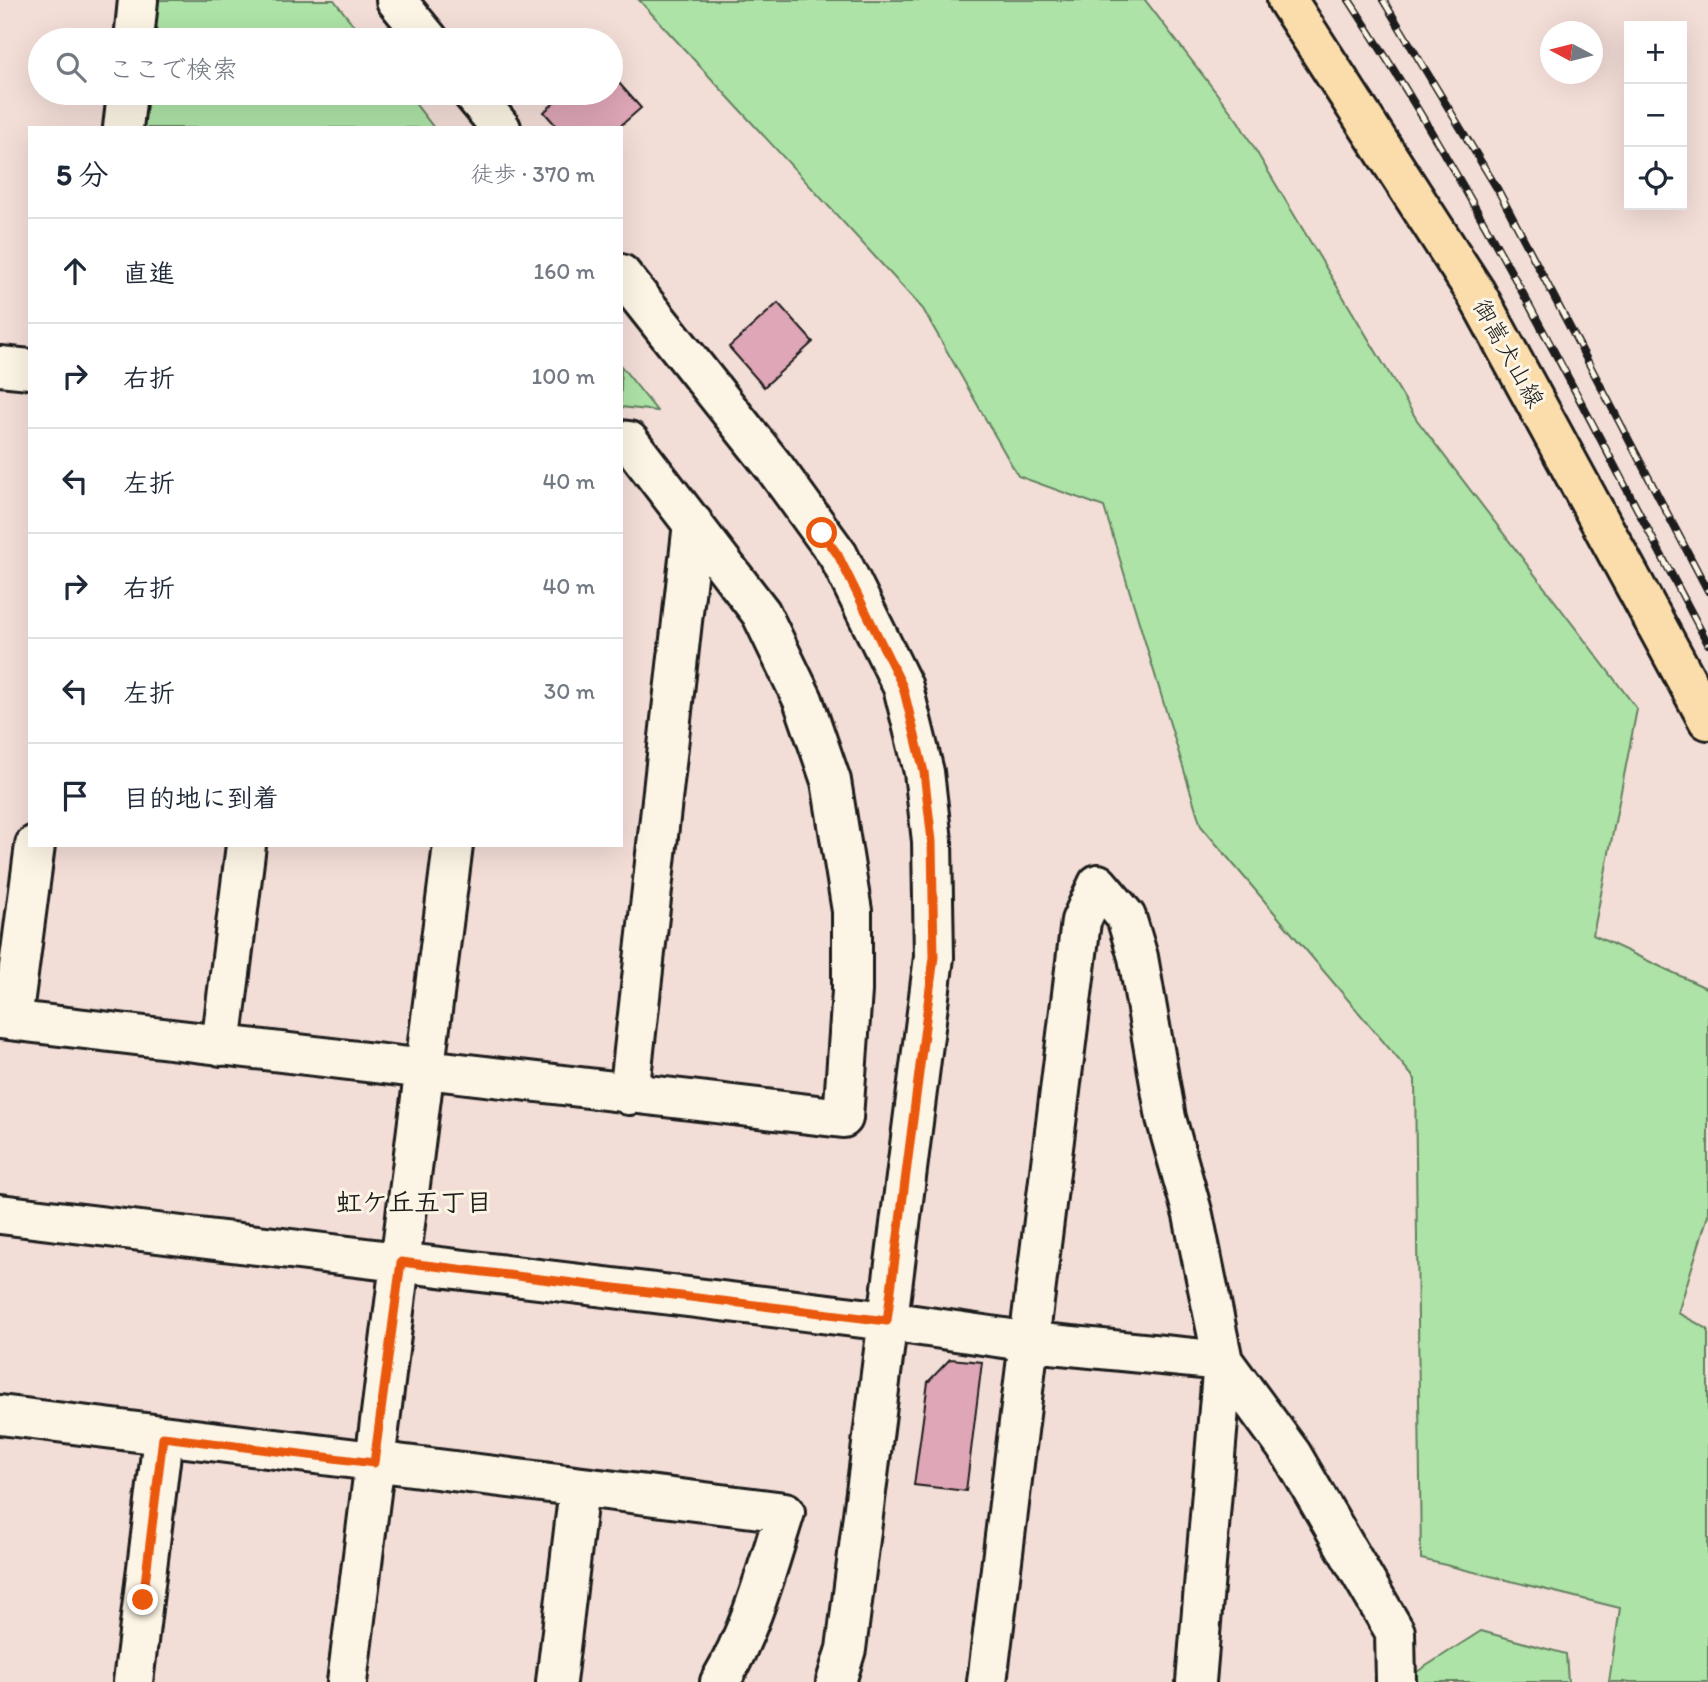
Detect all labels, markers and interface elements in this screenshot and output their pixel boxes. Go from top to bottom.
north arrow [1540,21,1603,84]
map controls [1624,21,1687,210]
button: + [1624,21,1687,84]
search box [28,28,623,105]
icon: search [52,48,90,86]
text: ここで検索 [108,53,238,85]
button: − [1624,84,1687,147]
button: locate [1624,147,1687,210]
text: 5 分 [56,156,109,193]
text: 徒歩 · 370 m [471,160,595,188]
icon: ahead [56,252,94,290]
text: 直進 [123,257,175,289]
text: 160 m [533,257,595,285]
street label: 御嵩犬山線 [1467,293,1551,413]
icon: right [56,357,94,395]
text: 右折 [123,362,175,394]
text: 100 m [531,362,595,390]
icon: left [56,462,94,500]
text: 左折 [123,467,175,499]
text: 40 m [542,467,595,495]
route start [806,517,837,548]
icon: right [56,567,94,605]
text: 右折 [123,572,175,604]
text: 40 m [542,572,595,600]
icon: left [56,672,94,710]
text: 左折 [123,677,175,709]
text: 30 m [544,677,595,705]
icon: arrive [56,777,94,815]
text: 目的地に到着 [123,782,279,814]
district label: 虹ケ丘五丁目 [336,1186,492,1218]
route end [127,1584,158,1615]

